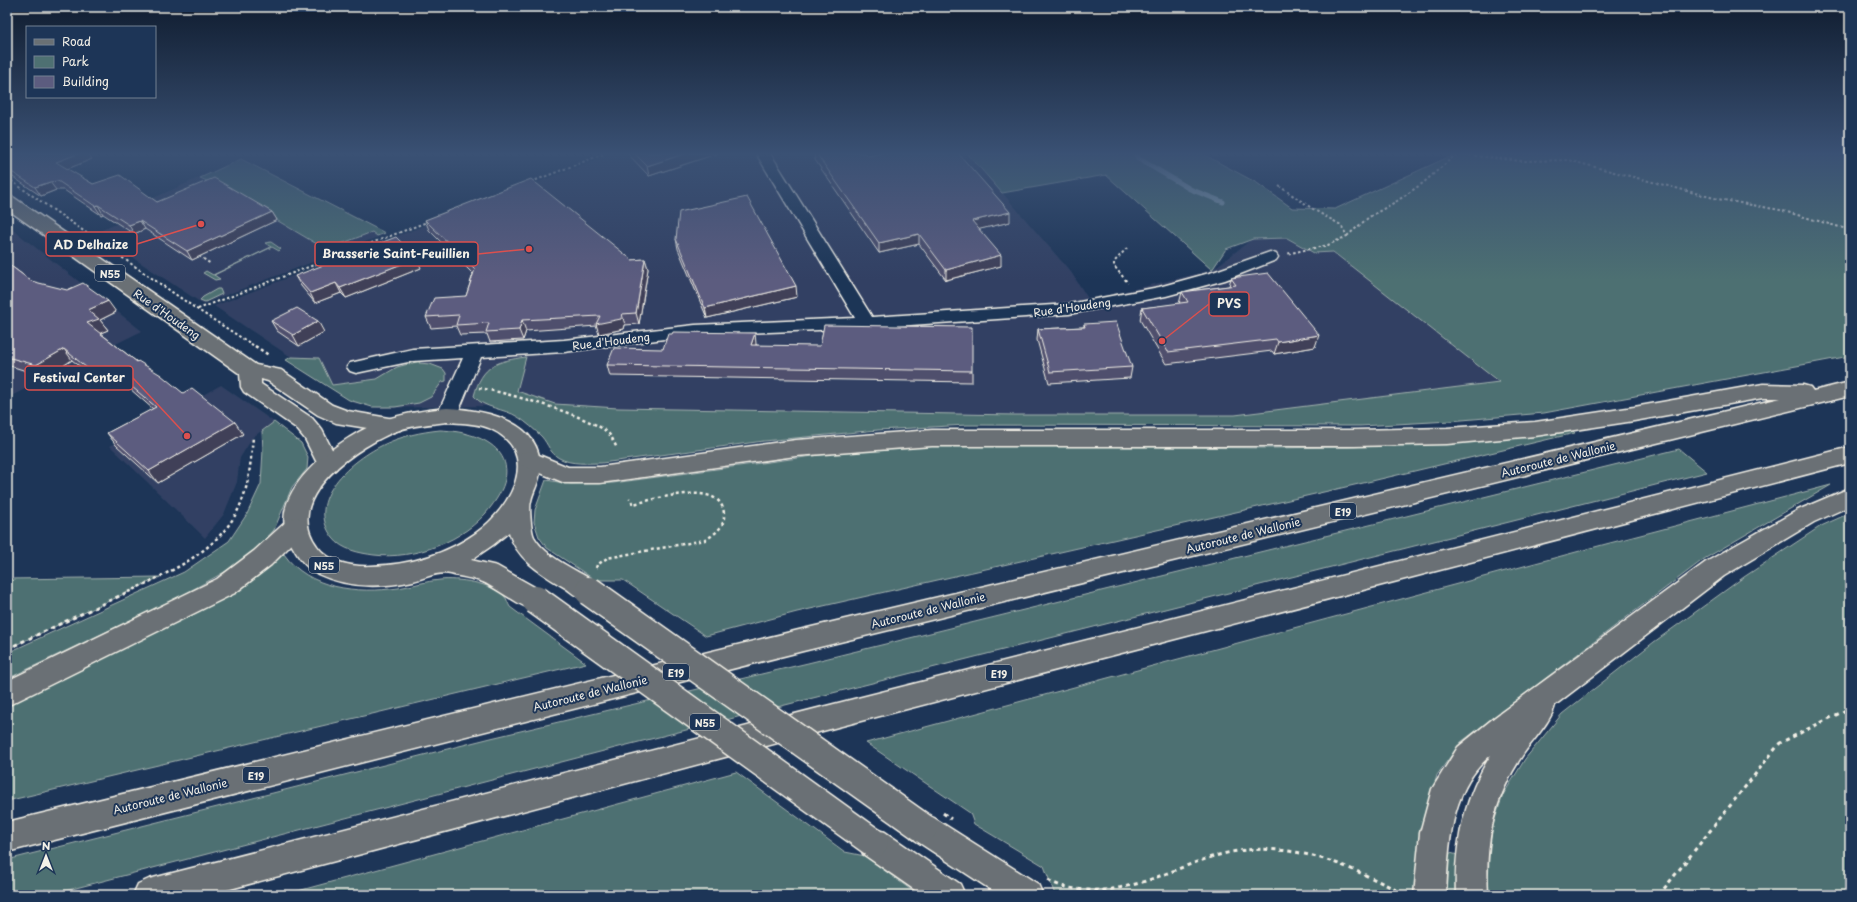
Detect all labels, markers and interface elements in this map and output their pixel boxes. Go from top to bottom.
legend [26,26,156,98]
text: Road [62,32,91,50]
text: Park [62,52,89,70]
text: Building [62,72,109,90]
callout: AD Delhaize [46,232,137,256]
text: AD Delhaize [54,235,129,253]
callout: Brasserie Saint-Feuillien [315,242,478,266]
text: Brasserie Saint-Feuillien [322,244,470,262]
road number: N55 [95,265,125,281]
street label: Rue d'Houdeng [130,285,204,343]
callout: PVS [1209,292,1249,316]
street label: Rue d'Houdeng [1032,293,1112,321]
text: PVS [1217,294,1241,312]
street label: Rue d'Houdeng [571,328,651,354]
callout: Festival Center [25,366,133,390]
text: Festival Center [33,368,126,386]
street label: Autoroute de Wallonie [1499,437,1617,481]
road number: E19 [1330,503,1356,519]
street label: Autoroute de Wallonie [1184,513,1302,557]
road number: N55 [309,557,339,573]
street label: Autoroute de Wallonie [869,588,987,632]
road number: E19 [663,664,689,680]
road number: E19 [986,665,1012,681]
street label: Autoroute de Wallonie [531,671,649,715]
road number: N55 [690,714,720,730]
road number: E19 [243,767,269,783]
street label: Autoroute de Wallonie [111,774,229,818]
north arrow [26,836,66,876]
text: N [42,837,51,854]

